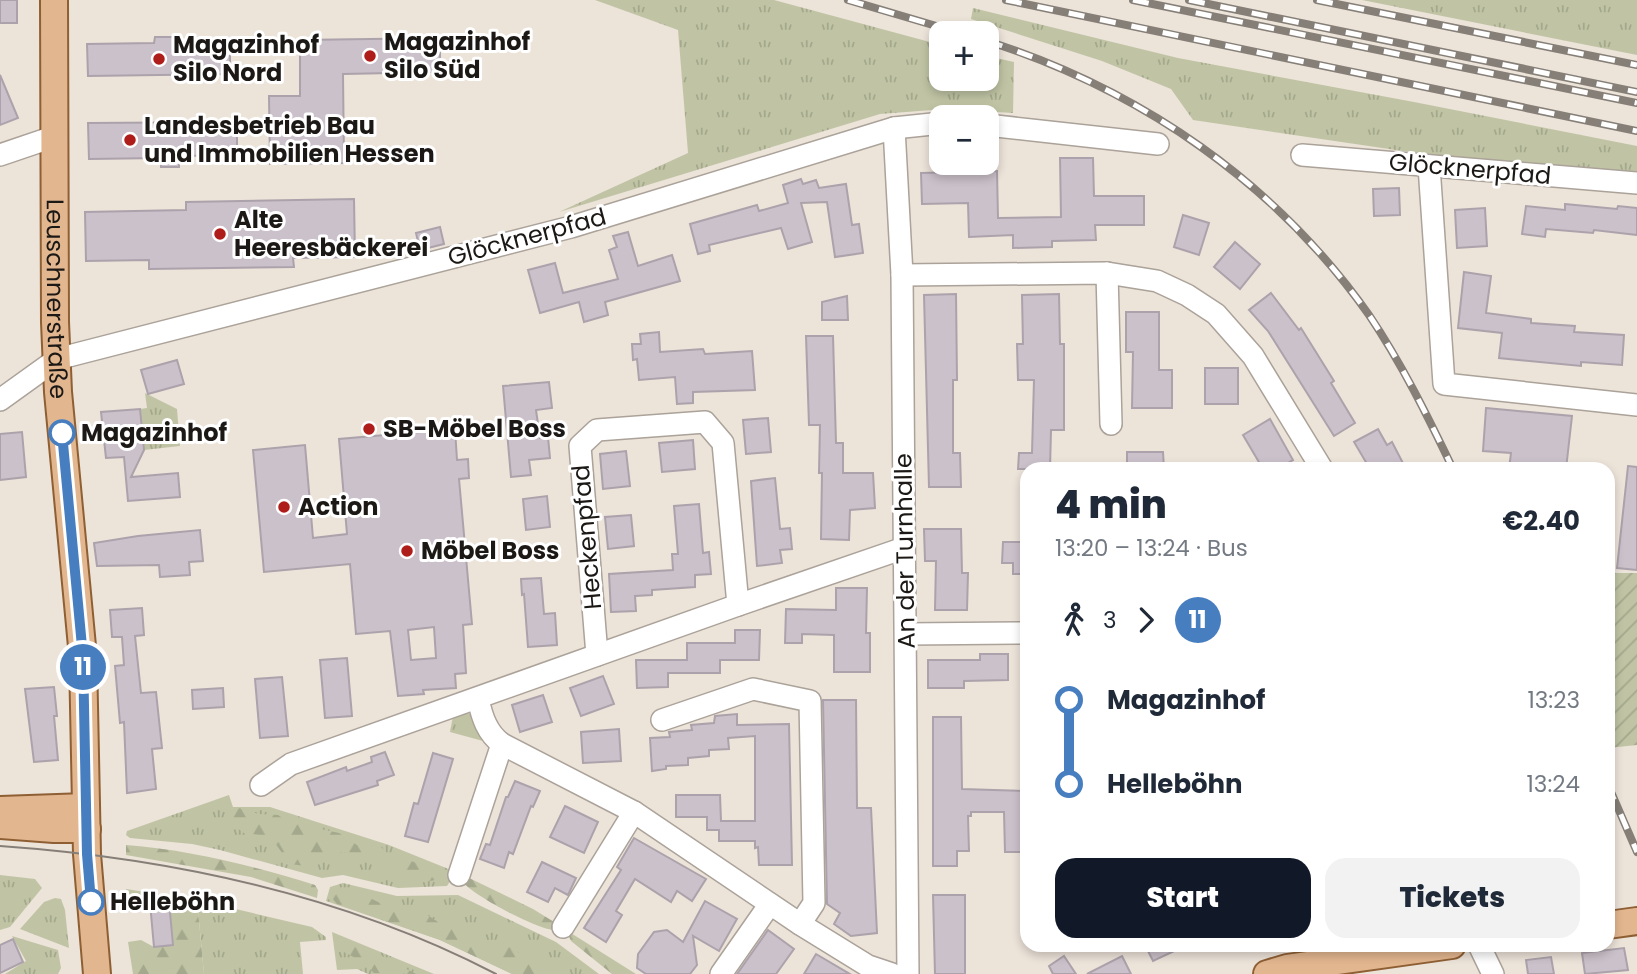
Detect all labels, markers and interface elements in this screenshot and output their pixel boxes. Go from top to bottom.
map controls [929,21,999,175]
button: + [929,21,999,91]
place label: Magazinhof Silo Süd [384,25,531,86]
place label: Magazinhof Silo Nord [173,28,320,89]
marker: Magazinhof Silo Süd [362,48,378,64]
marker: Magazinhof Silo Nord [151,51,167,67]
button: − [929,105,999,175]
place label: Landesbetrieb Bau und Immobilien Hessen [144,109,435,170]
marker: Landesbetrieb Bau und Immobilien Hessen [122,132,138,148]
street label: Glöcknerpfad [1388,145,1552,192]
street label: Leuschnerstraße [39,199,75,400]
street label: Glöcknerpfad [444,200,610,274]
place label: Alte Heeresbäckerei [234,203,428,264]
marker: Alte Heeresbäckerei [212,226,228,242]
place label: SB-Möbel Boss [383,412,566,445]
place label: Magazinhof [81,416,228,449]
marker: Magazinhof [49,420,75,446]
marker: SB-Möbel Boss [361,421,377,437]
street label: An der Turnhalle [886,453,923,649]
street label: Heckenpfad [564,463,609,611]
text: 4 min [1055,478,1167,531]
place label: Action [298,490,379,523]
marker: Action [276,499,292,515]
text: €2.40 [1503,503,1580,539]
text: 13:20 – 13:24 · Bus [1055,532,1248,564]
place label: Möbel Boss [421,534,559,567]
marker: Möbel Boss [399,543,415,559]
icon: walk [1055,601,1093,639]
icon: forward [1127,601,1165,639]
text: 11 [1189,603,1207,636]
text: 3 [1103,604,1117,636]
line badge: 11 [52,644,114,690]
text: 11 [74,650,92,683]
text: Magazinhof [1107,682,1265,718]
text: 13:23 [1527,684,1580,716]
text: Helleböhn [1107,766,1243,802]
text: 13:24 [1527,768,1580,800]
button: Start [1055,858,1311,938]
button: Tickets [1325,858,1580,938]
place label: Helleböhn [110,885,235,918]
marker: Helleböhn [78,889,104,915]

